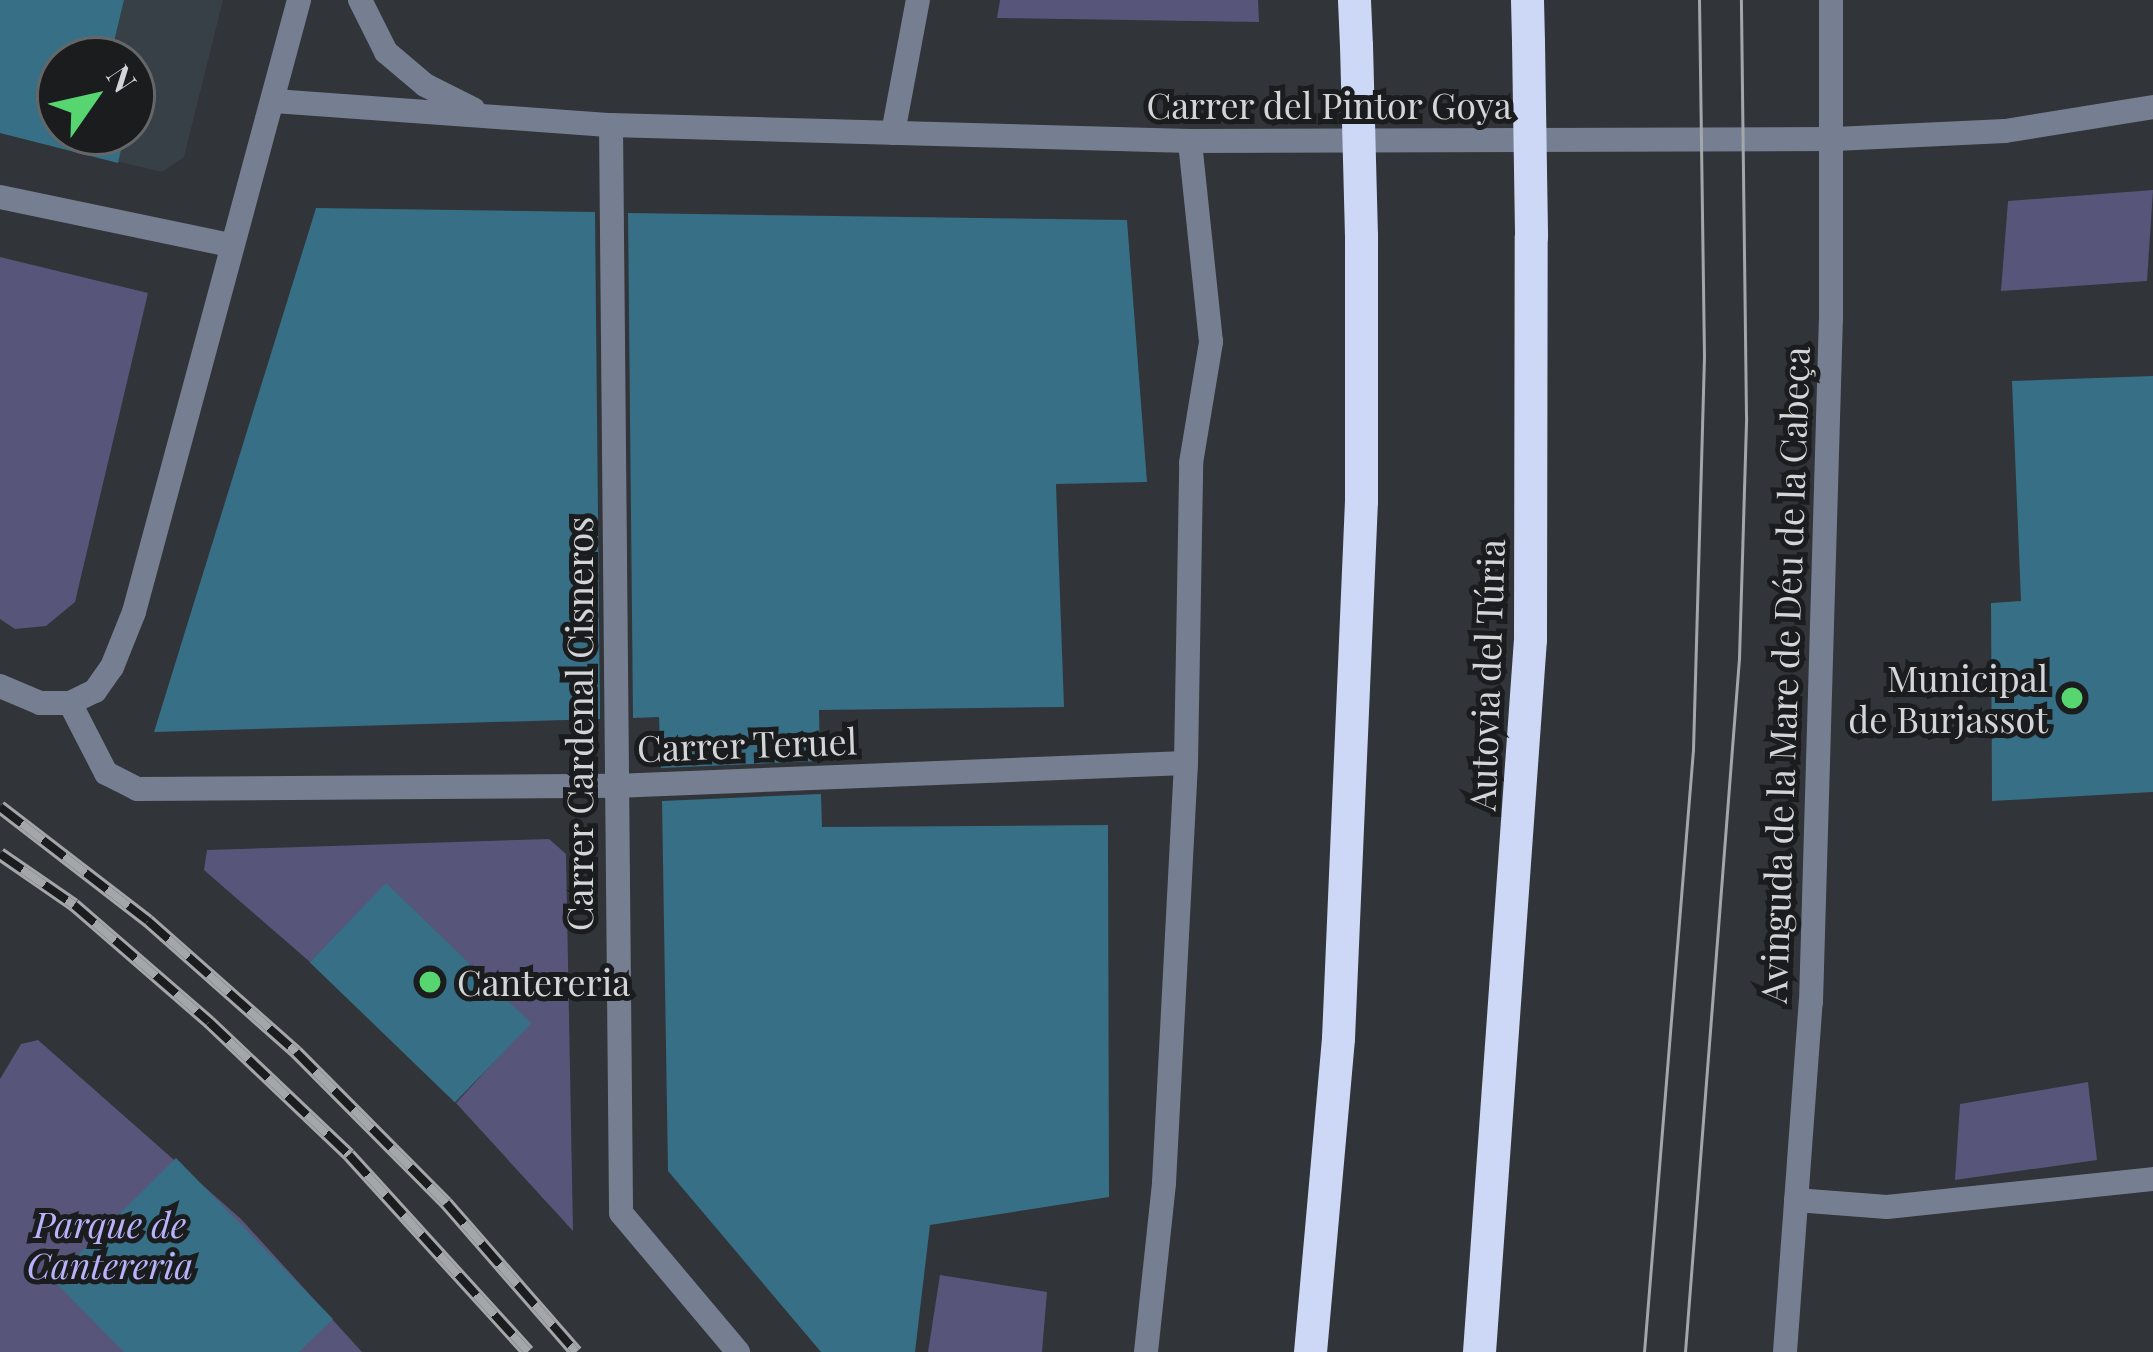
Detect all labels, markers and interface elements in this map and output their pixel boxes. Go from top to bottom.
north arrow [36,36,156,156]
text: N [98,55,148,100]
street label: Carrer del Pintor Goya [1146,83,1512,127]
street label: Avinguda de la Mare de Déu de la Cabeça [1751,344,1817,1006]
street label: Carrer Cardenal Cisneros [557,516,601,932]
street label: Autovia del Túria [1460,538,1512,812]
place label: Municipal de Burjassot [1848,655,2048,740]
marker: Municipal de Burjassot [2059,685,2085,711]
street label: Carrer Teruel [635,719,859,769]
place label: Cantereria [457,960,630,1004]
marker: Cantereria [414,966,446,998]
park label: Parque de Cantereria [27,1201,193,1286]

